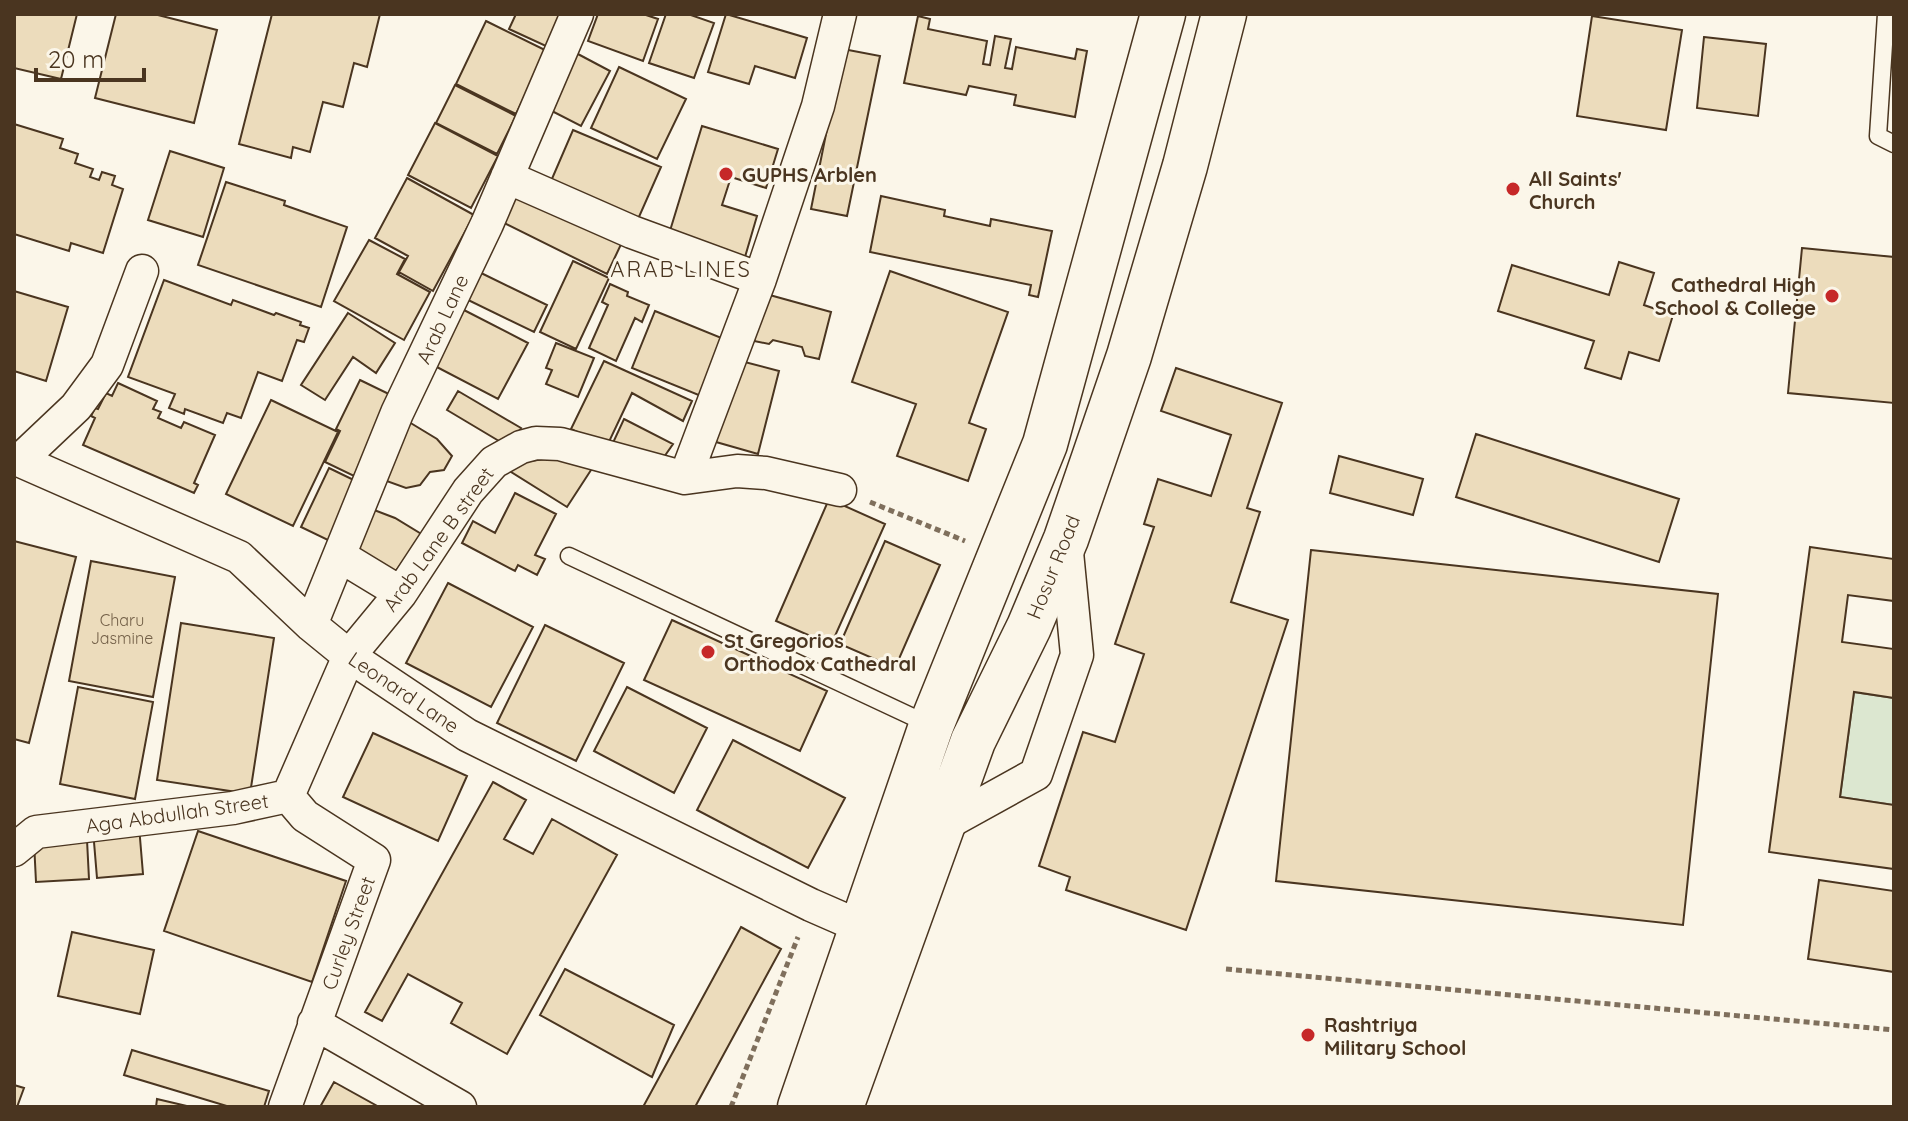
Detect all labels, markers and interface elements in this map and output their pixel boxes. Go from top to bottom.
scale bar [36,32,144,82]
text: 20 m [48,44,104,74]
place label: GUPHS Arblen [742,162,877,187]
marker: GUPHS Arblen [717,165,735,183]
place label: All Saints' Church [1529,166,1622,214]
marker: All Saints' Church [1504,180,1522,198]
district label: ARAB LINES [610,255,752,283]
street label: Arab Lane [410,270,474,368]
place label: Cathedral High School & College [1655,272,1816,320]
marker: Cathedral High School & College [1823,287,1841,305]
street label: Arab Lane B street [377,462,499,616]
street label: Hosur Road [1021,511,1085,623]
house number: Charu Jasmine [91,610,153,648]
place label: St Gregorios Orthodox Cathedral [724,628,916,676]
marker: St Gregorios Orthodox Cathedral [699,643,717,661]
street label: Leonard Lane [344,646,464,738]
street label: Aga Abdullah Street [84,788,270,838]
street label: Curley Street [316,873,380,993]
place label: Rashtriya Military School [1324,1012,1466,1060]
marker: Rashtriya Military School [1299,1026,1317,1044]

